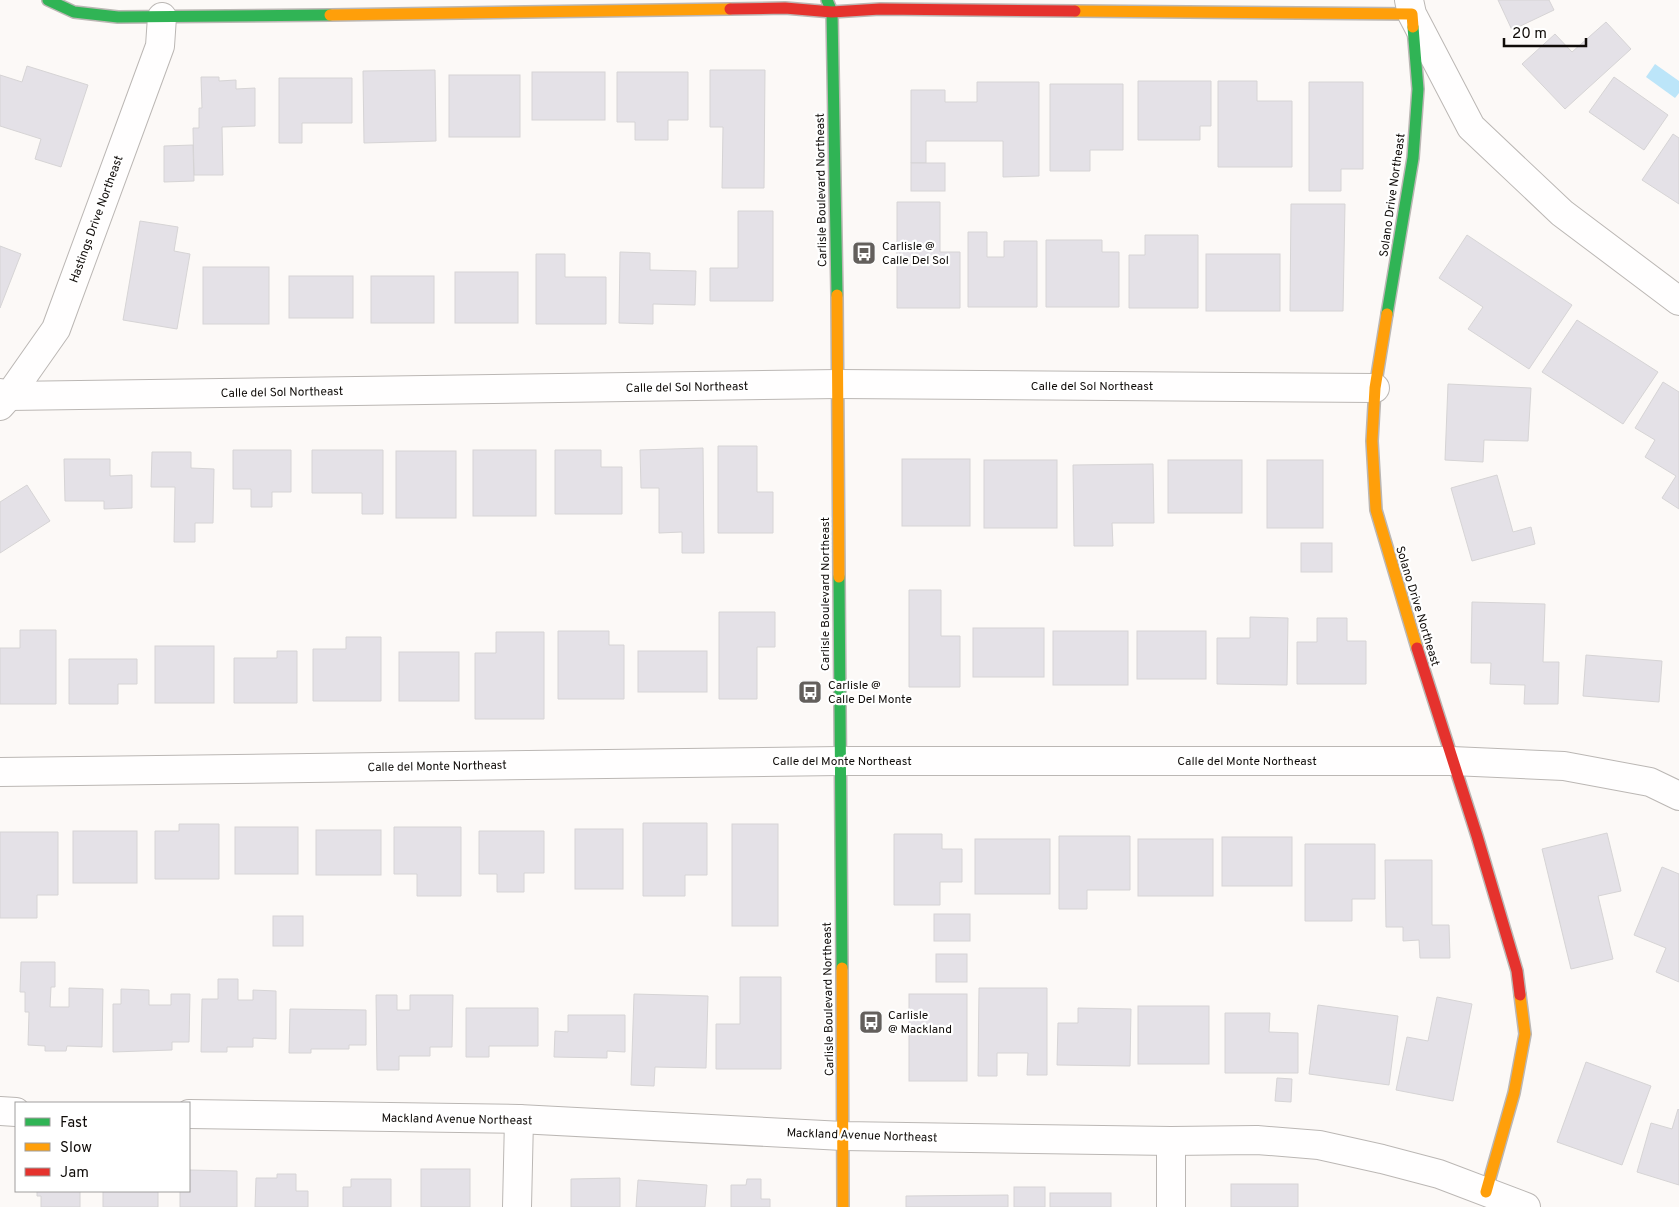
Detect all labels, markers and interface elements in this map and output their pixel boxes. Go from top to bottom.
scale bar [1504,15,1586,47]
text: 20 m [1512,25,1547,44]
street label: Carlisle Boulevard Northeast [813,113,831,267]
street label: Solano Drive Northeast [1376,132,1410,258]
street label: Hastings Drive Northeast [66,153,127,285]
place label: Carlisle @ Calle Del Sol [882,239,949,269]
bus stop icon: Carlisle @ Calle Del Sol [851,240,877,266]
street label: Calle del Sol Northeast [626,379,748,397]
street label: Calle del Sol Northeast [1031,379,1153,395]
street label: Calle del Sol Northeast [221,384,343,402]
street label: Carlisle Boulevard Northeast [818,517,834,671]
street label: Solano Drive Northeast [1391,544,1443,668]
place label: Carlisle @ Calle Del Monte [828,678,912,708]
bus stop icon: Carlisle @ Calle Del Monte [797,679,823,705]
street label: Calle del Monte Northeast [772,754,912,770]
street label: Calle del Monte Northeast [1177,754,1317,770]
street label: Calle del Monte Northeast [367,758,507,776]
street label: Carlisle Boulevard Northeast [820,922,838,1076]
place label: Carlisle @ Mackland [888,1008,952,1038]
bus stop icon: Carlisle @ Mackland [858,1009,884,1035]
legend [15,1102,190,1192]
street label: Mackland Avenue Northeast [381,1111,532,1129]
text: Fast [60,1114,88,1133]
street label: Mackland Avenue Northeast [786,1125,938,1147]
text: Slow [60,1139,92,1158]
text: Jam [60,1164,89,1183]

